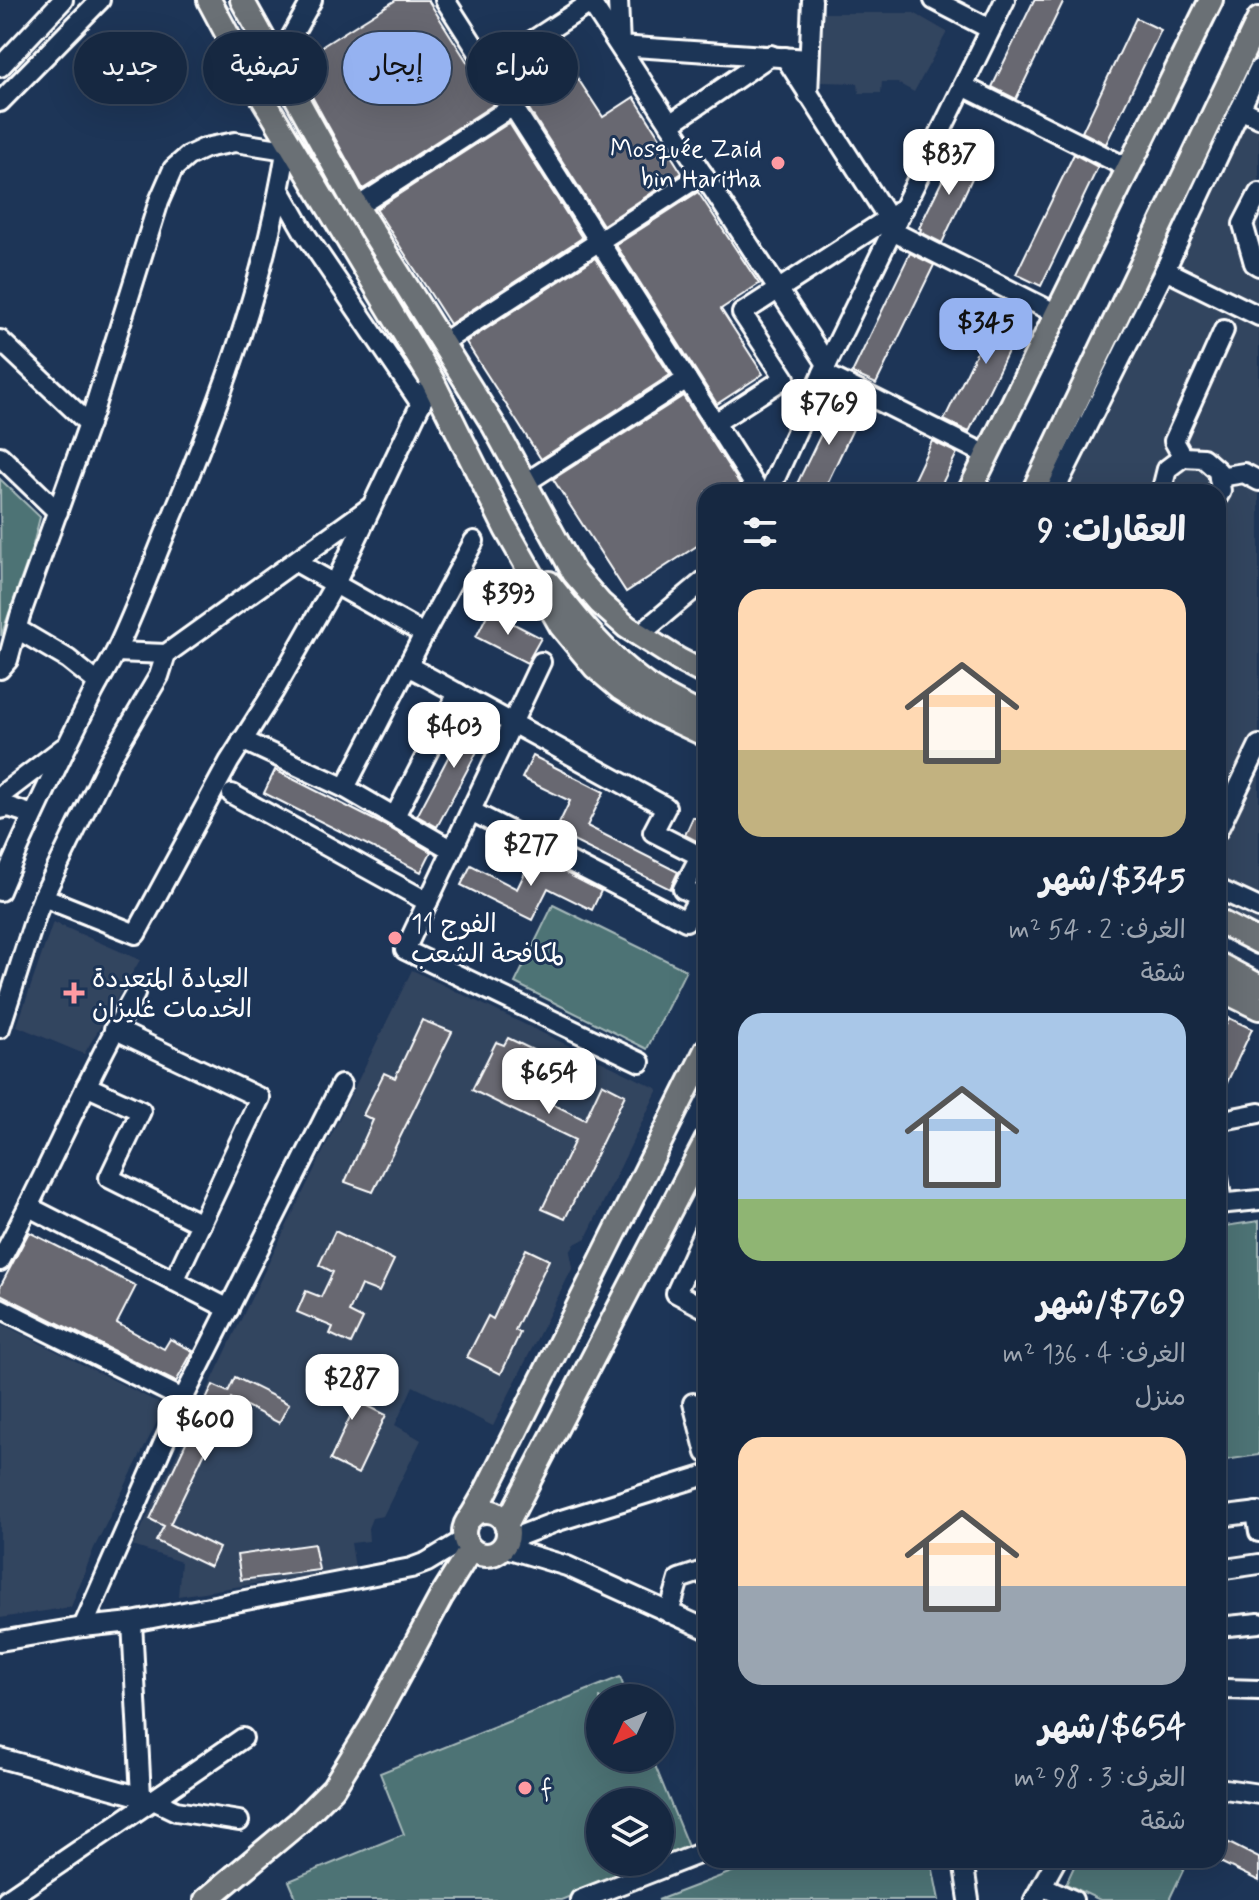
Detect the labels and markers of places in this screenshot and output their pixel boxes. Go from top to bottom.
pin: $837 [902,129,996,197]
place label: Mosquée Zaid bin Haritha [610,133,762,197]
marker: Mosquée Zaid bin Haritha [769,154,787,172]
pin: $345 [939,298,1033,366]
pin: $769 [782,379,876,447]
pin: $393 [461,569,555,637]
pin: $403 [407,702,501,770]
pin: $277 [484,820,578,888]
place label: الفوج 11 لمكافحة الشعب [411,908,564,972]
marker: الفوج 11 لمكافحة الشعب [386,929,404,947]
place label: العيادة المتعددة الخدمات غليزان [92,963,252,1027]
marker: العيادة المتعددة الخدمات غليزان [63,982,85,1004]
pin: $654 [502,1048,596,1116]
pin: $287 [305,1354,399,1422]
pin: $600 [158,1395,252,1463]
place label: f [541,1773,552,1807]
marker: f [516,1779,534,1797]

